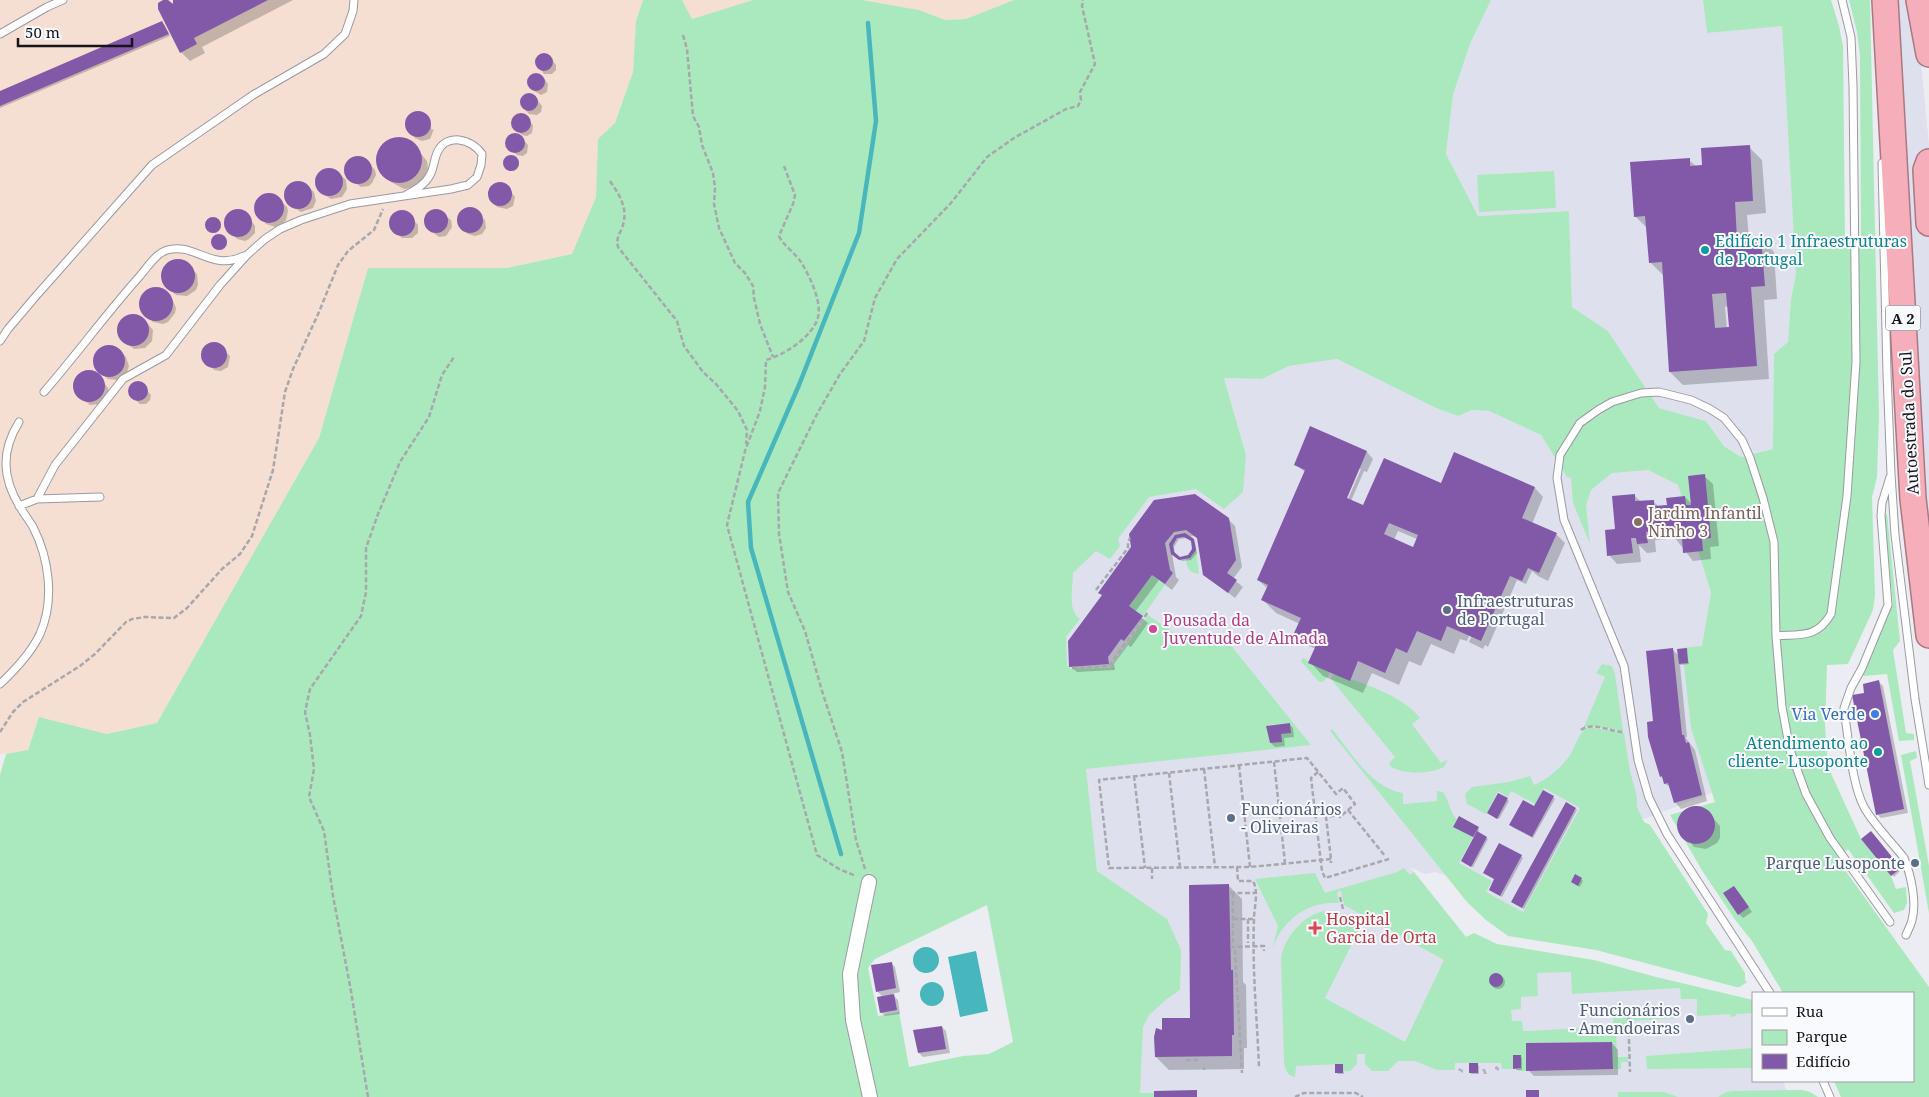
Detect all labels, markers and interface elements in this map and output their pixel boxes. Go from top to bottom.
scale bar [18,15,131,47]
text: 50 m [25,22,60,42]
place label: Edifício 1 Infraestruturas de Portugal [1715,230,1907,270]
marker: Edifício 1 Infraestruturas de Portugal [1699,244,1711,256]
road number: A 2 [1886,306,1920,330]
street label: Autoestrada do Sul [1894,351,1924,495]
place label: Jardim Infantil Ninho 3 [1647,502,1762,542]
marker: Jardim Infantil Ninho 3 [1632,516,1644,528]
place label: Infraestruturas de Portugal [1457,590,1574,630]
marker: Infraestruturas de Portugal [1441,604,1453,616]
place label: Pousada da Juventude de Almada [1162,609,1327,649]
marker: Pousada da Juventude de Almada [1147,623,1159,635]
place label: Via Verde [1792,703,1865,725]
marker: Via Verde [1869,708,1881,720]
place label: Atendimento ao cliente- Lusoponte [1728,732,1868,772]
marker: Atendimento ao cliente- Lusoponte [1872,746,1884,758]
place label: Funcionários - Oliveiras [1241,798,1342,838]
marker: Funcionários - Oliveiras [1225,812,1237,824]
place label: Parque Lusoponte [1766,852,1905,874]
marker: Parque Lusoponte [1909,857,1921,869]
place label: Hospital Garcia de Orta [1326,908,1437,948]
marker: Hospital Garcia de Orta [1308,921,1322,935]
legend [1752,992,1914,1082]
place label: Funcionários - Amendoeiras [1569,999,1680,1039]
text: Rua [1796,1001,1824,1021]
marker: Funcionários - Amendoeiras [1684,1013,1696,1025]
text: Parque [1796,1026,1847,1046]
text: Edifício [1796,1051,1851,1071]

